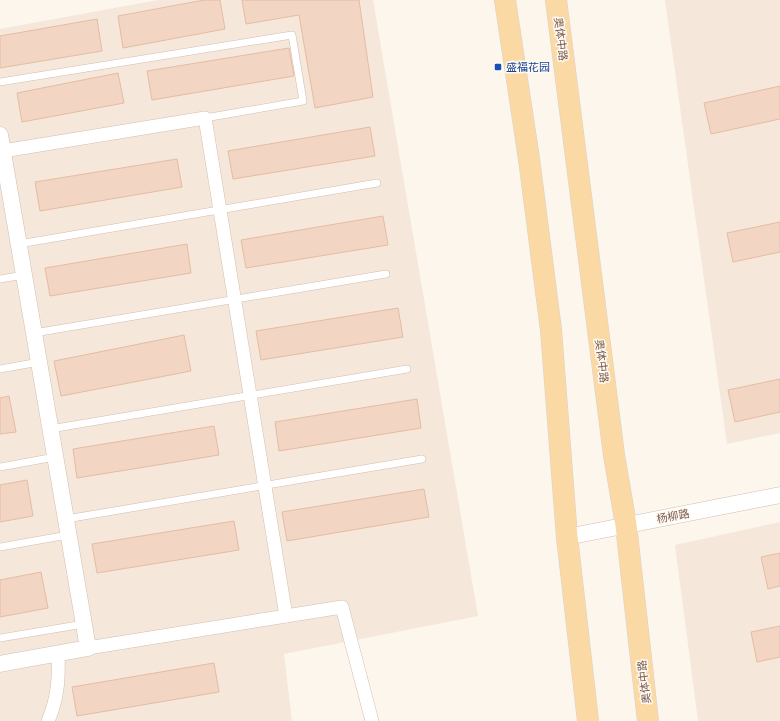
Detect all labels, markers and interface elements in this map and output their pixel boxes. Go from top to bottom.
street label: 奥体中路 [552,16,570,62]
place label: 盛福花园 [506,61,550,73]
marker: 盛福花园 [493,62,503,72]
street label: 奥体中路 [593,338,611,384]
street label: 杨柳路 [656,507,690,525]
street label: 奥体中路 [635,659,653,705]

